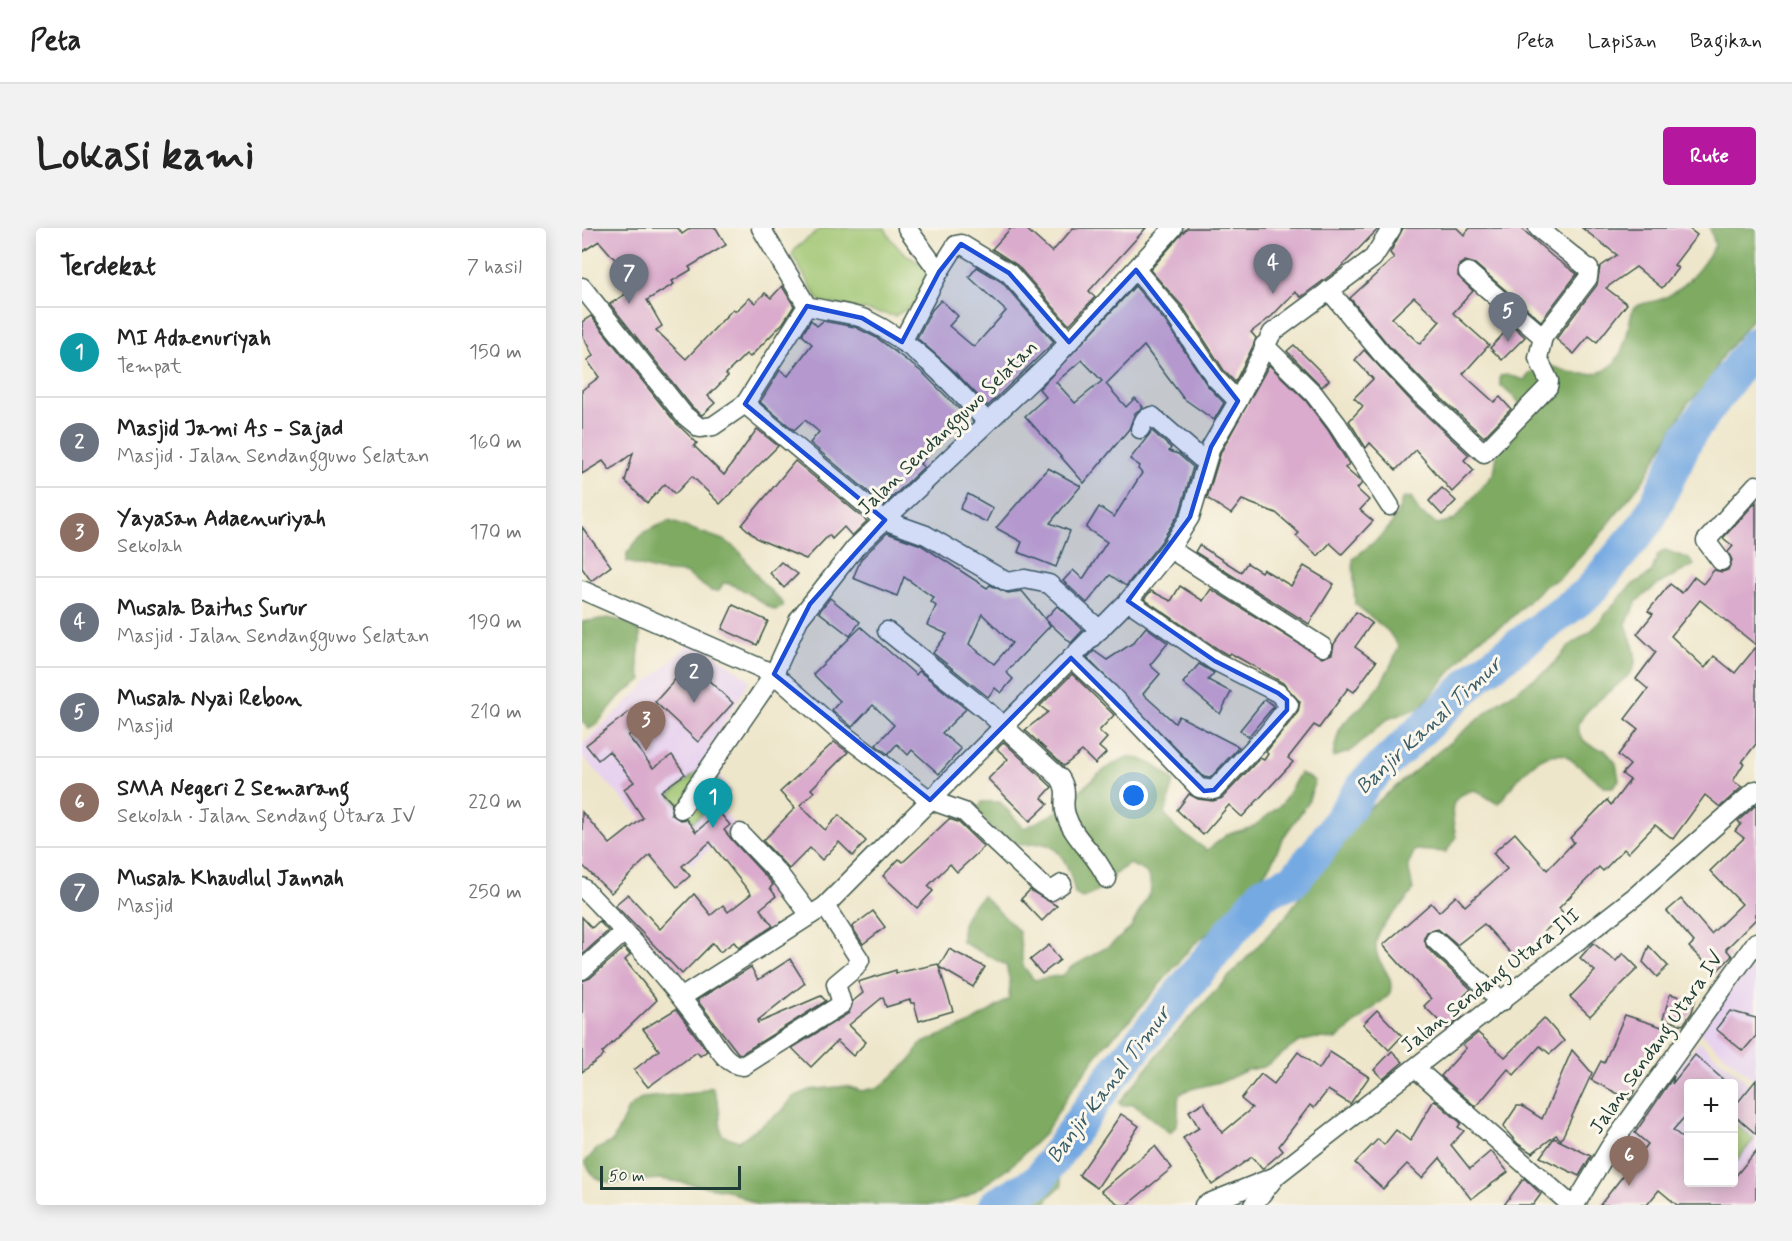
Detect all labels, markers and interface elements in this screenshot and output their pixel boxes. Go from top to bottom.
text: Peta [30,23,81,60]
text: Peta [1516,27,1555,55]
text: Lapisan [1588,27,1657,55]
text: Bagikan [1690,27,1762,55]
button: Rute [1663,127,1756,185]
text: Lokasi kami [36,129,255,184]
pin: 4 [1254,244,1292,294]
text: Terdekat [60,250,156,284]
text: 7 hasil [467,254,522,281]
pin: 7 [610,254,648,304]
pin: 5 [1488,292,1528,342]
text: MI Adaenuriyah [117,325,271,353]
street label: Jalan Sendangguwo Selatan [852,335,1045,523]
text: 1 [75,339,84,366]
text: 150 m [469,339,522,366]
text: Tempat [117,353,182,380]
text: Masjid Jami As - Sajad [117,415,343,443]
text: 2 [75,429,84,456]
text: 160 m [469,429,522,456]
text: Masjid · Jalan Sendangguwo Selatan [117,443,430,470]
text: Yayasan Adaenuriyah [117,505,326,533]
text: 3 [75,519,84,546]
text: 170 m [470,519,522,546]
text: Sekolah [117,533,183,560]
text: Musala Baitus Surur [117,595,308,623]
text: 4 [74,609,85,636]
text: 190 m [468,609,522,636]
text: Masjid · Jalan Sendangguwo Selatan [117,623,430,650]
water label: Banjir Kanal Timur [1350,650,1509,801]
pin: 2 [674,654,714,703]
text: Musala Nyai Rebon [117,685,302,713]
text: 5 [74,699,86,726]
text: 210 m [470,699,522,726]
pin: 3 [626,702,666,751]
text: Masjid [117,713,173,740]
text: SMA Negeri 2 Semarang [117,775,350,803]
pin: 1 [694,778,732,828]
your location [1119,781,1148,810]
text: 6 [74,789,85,816]
text: 220 m [468,789,522,816]
text: Sekolah · Jalan Sendang Utara IV [117,803,415,830]
text: Musala Khaudlul Jannah [117,865,344,893]
text: 7 [73,879,86,906]
text: 250 m [468,879,522,906]
text: Masjid [117,893,173,920]
street label: Jalan Sendang Utara III [1396,902,1588,1061]
street label: Jalan Sendang Utara IV [1584,946,1732,1141]
water label: Banjir Kanal Timur [1041,999,1178,1169]
map controls [1684,1079,1738,1187]
button: + [1684,1079,1738,1133]
button: − [1684,1133,1738,1187]
pin: 6 [1610,1136,1648,1186]
scale bar [600,1163,741,1190]
text: 50 m [609,1166,645,1187]

